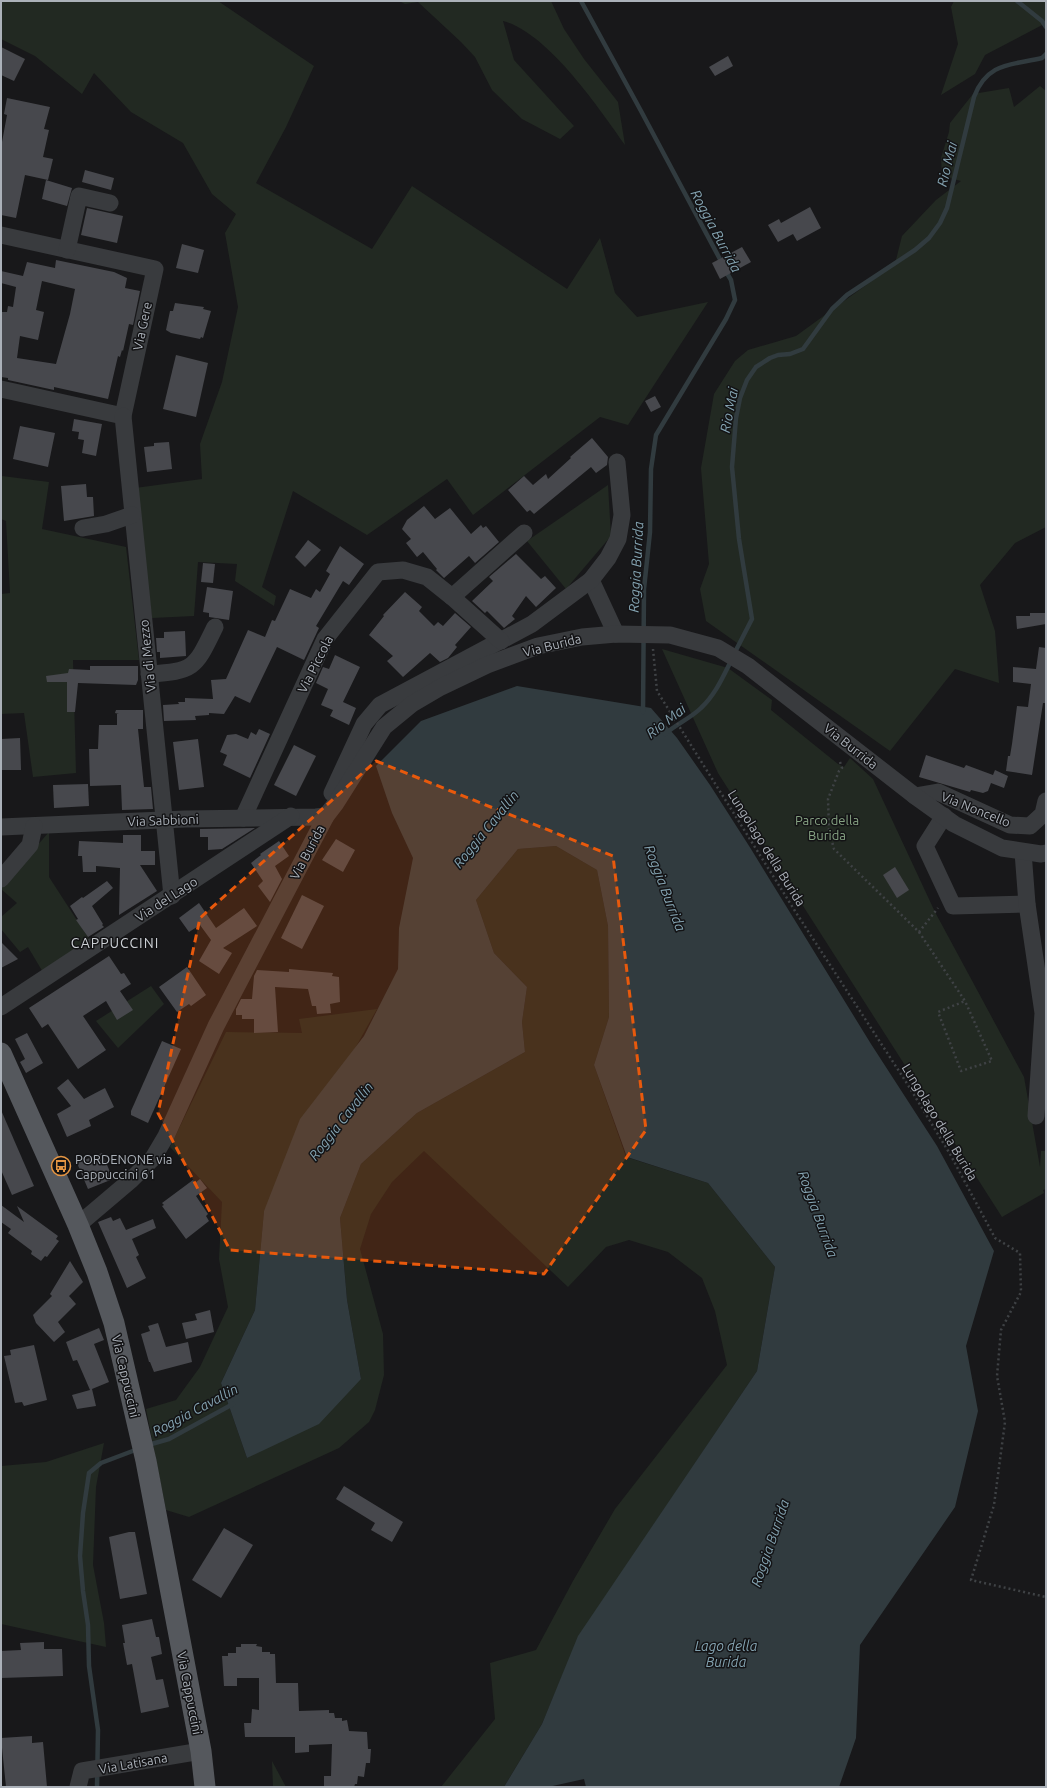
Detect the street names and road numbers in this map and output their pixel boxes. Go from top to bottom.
street label: Via Gere [130,300,154,352]
street label: Via di Mezzo [136,619,158,693]
street label: Via Burida [521,631,583,659]
street label: Via Piccola [295,633,335,695]
street label: Via Burrida [821,721,881,771]
street label: Lungolago della Burida [726,787,808,909]
street label: Via Noncello [939,789,1013,829]
street label: Via Sabbioni [127,812,199,828]
street label: Via Burida [287,822,327,882]
street label: Via del Lago [132,874,200,924]
street label: Lungolago della Burida [899,1061,981,1183]
street label: Via Cappuccini [110,1333,142,1419]
street label: Via Cappuccini [175,1650,205,1736]
street label: Via Latisana [98,1750,168,1776]

